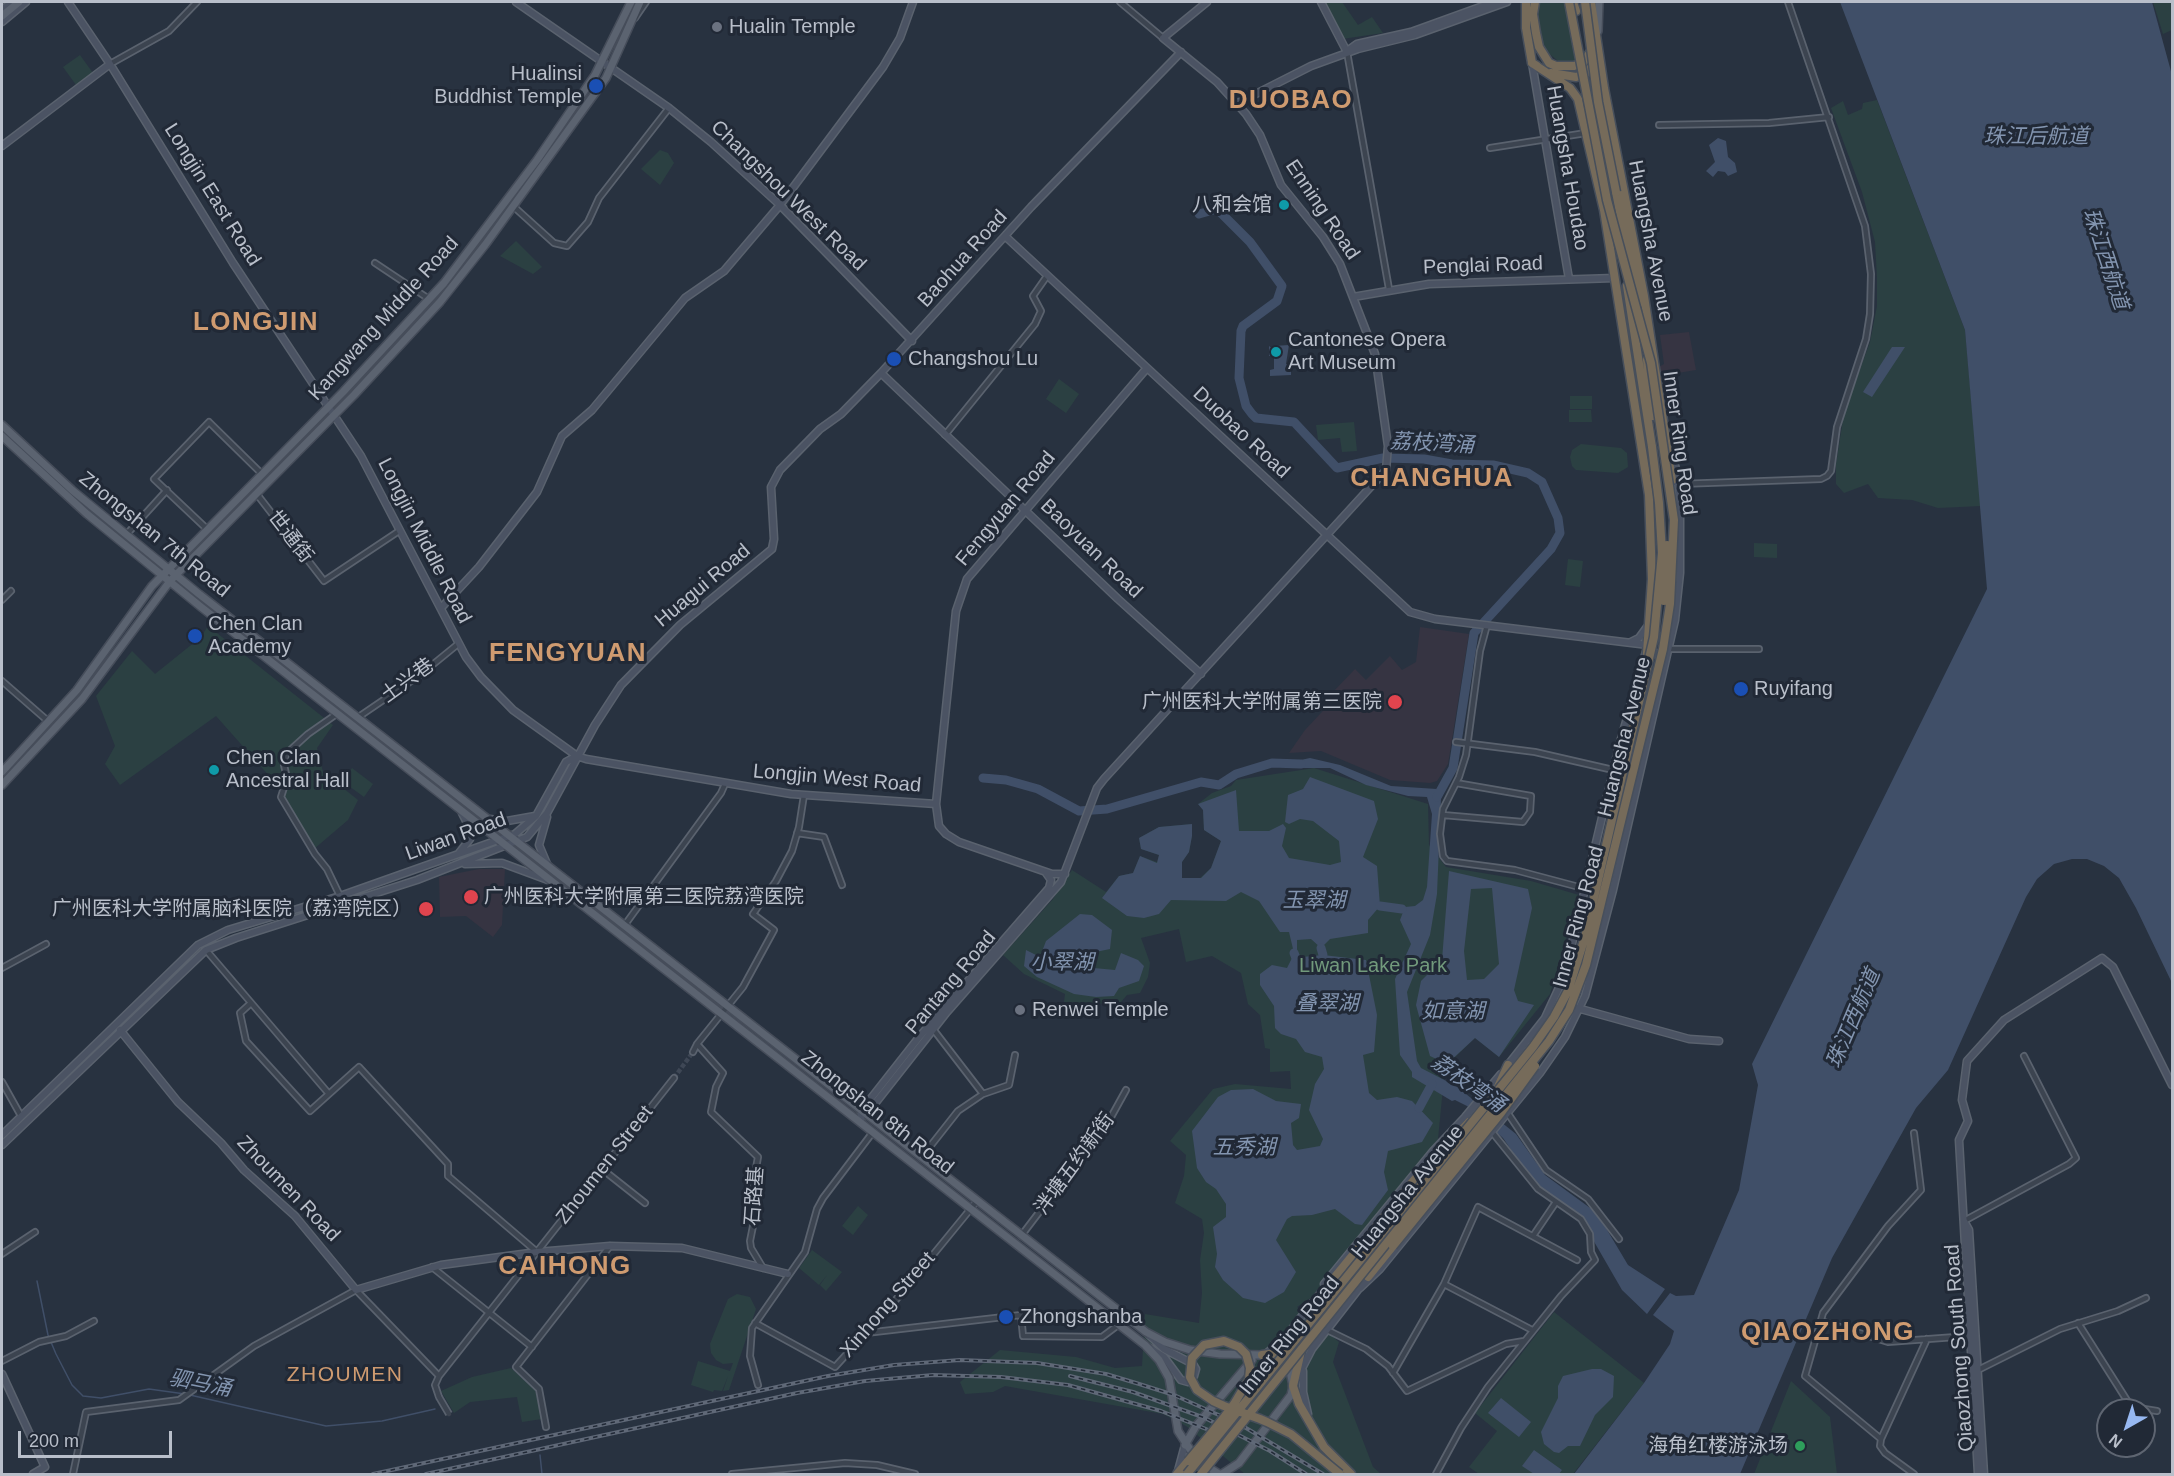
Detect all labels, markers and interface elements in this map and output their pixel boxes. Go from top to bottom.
place label: Hualin Temple [729,15,856,39]
marker: Hualin Temple [710,20,724,34]
place label: Hualinsi Buddhist Temple [434,62,582,109]
marker: Hualinsi Buddhist Temple [587,77,605,95]
street label: Huangsha Houdao [1541,84,1593,252]
district label: DUOBAO [1229,85,1353,117]
street label: Changshou West Road [705,116,871,276]
street label: Longjin East Road [159,119,265,271]
water label: 珠江后航道 [1984,124,2088,150]
street label: Enning Road [1280,155,1364,265]
street label: Huangsha Avenue [1623,158,1677,324]
place label: 八和会馆 [1192,193,1272,217]
marker: 八和会馆 [1277,198,1291,212]
water label: 珠江西航道 [2077,205,2133,313]
street label: Baohua Road [913,206,1013,312]
street label: Kangwang Middle Road [304,232,464,406]
street label: Penglai Road [1423,252,1543,280]
district label: LONGJIN [193,307,319,339]
place label: Cantonese Opera Art Museum [1288,328,1446,375]
marker: Cantonese Opera Art Museum [1269,345,1283,359]
place label: Changshou Lu [908,347,1038,371]
marker: Changshou Lu [885,350,903,368]
street label: Inner Ring Road [1657,369,1701,517]
street label: Duobao Road [1188,382,1294,484]
water label: 荔枝湾涌 [1389,429,1475,459]
street label: Fengyuan Road [951,447,1061,571]
street label: Longjin Middle Road [372,454,476,628]
district label: CHANGHUA [1350,463,1514,495]
street label: Zhongshan 7th Road [74,467,234,603]
street label: Baoyuan Road [1035,494,1147,604]
street label: 世通街 [262,506,318,568]
street label: Huagui Road [651,539,755,633]
place label: Chen Clan Academy [208,612,303,659]
marker: Chen Clan Academy [186,627,204,645]
district label: FENGYUAN [489,638,647,670]
street label: 土兴巷 [377,654,439,708]
street label: Huangsha Avenue [1593,654,1657,820]
place label: Ruyifang [1754,677,1833,701]
marker: Ruyifang [1732,680,1750,698]
place label: 广州医科大学附属第三医院 [1142,690,1382,714]
marker: 广州医科大学附属第三医院 [1386,693,1404,711]
place label: Chen Clan Ancestral Hall [226,746,349,793]
street label: Longjin West Road [752,760,922,798]
marker: Chen Clan Ancestral Hall [207,763,221,777]
street label: Liwan Road [402,808,510,866]
street label: Inner Ring Road [1549,844,1609,990]
place label: 广州医科大学附属第三医院荔湾医院 [484,885,804,909]
marker: 广州医科大学附属第三医院荔湾医院 [462,888,480,906]
water label: 玉翠湖 [1283,888,1345,914]
place label: 广州医科大学附属脑科医院（荔湾院区） [52,897,412,921]
marker: 广州医科大学附属脑科医院（荔湾院区） [417,900,435,918]
street label: Pantang Road [901,926,1001,1040]
water label: 小翠湖 [1031,950,1093,976]
park label: Liwan Lake Park [1299,954,1447,978]
water label: 珠江西航道 [1822,966,1886,1072]
water label: 叠翠湖 [1296,991,1358,1017]
place label: Renwei Temple [1032,998,1169,1022]
water label: 如意湖 [1422,999,1484,1025]
marker: Renwei Temple [1013,1003,1027,1017]
street label: Zhongshan 8th Road [796,1046,958,1180]
water label: 荔枝湾涌 [1426,1050,1510,1118]
street label: Zhoumen Street [551,1101,659,1229]
street label: 泮塘五约新街 [1030,1108,1120,1220]
street label: Huangsha Avenue [1347,1121,1469,1263]
street label: Zhoumen Road [231,1131,345,1247]
water label: 五秀湖 [1213,1135,1275,1161]
street label: 石路基 [741,1165,769,1227]
street label: Qiaozhong South Road [1941,1243,1979,1453]
street label: Xinhong Street [836,1247,940,1363]
district label: CAIHONG [498,1251,632,1283]
street label: Inner Ring Road [1235,1272,1345,1400]
place label: Zhongshanba [1020,1305,1142,1329]
marker: Zhongshanba [997,1308,1015,1326]
district label: QIAOZHONG [1741,1317,1915,1349]
district label: ZHOUMEN [287,1362,403,1388]
water label: 驷马涌 [167,1366,233,1402]
north arrow [2096,1398,2156,1458]
scale bar [21,1419,176,1457]
text: 200 m [29,1431,79,1451]
text: N [2106,1431,2125,1451]
place label: 海角红楼游泳场 [1648,1434,1788,1458]
marker: 海角红楼游泳场 [1793,1439,1807,1453]

